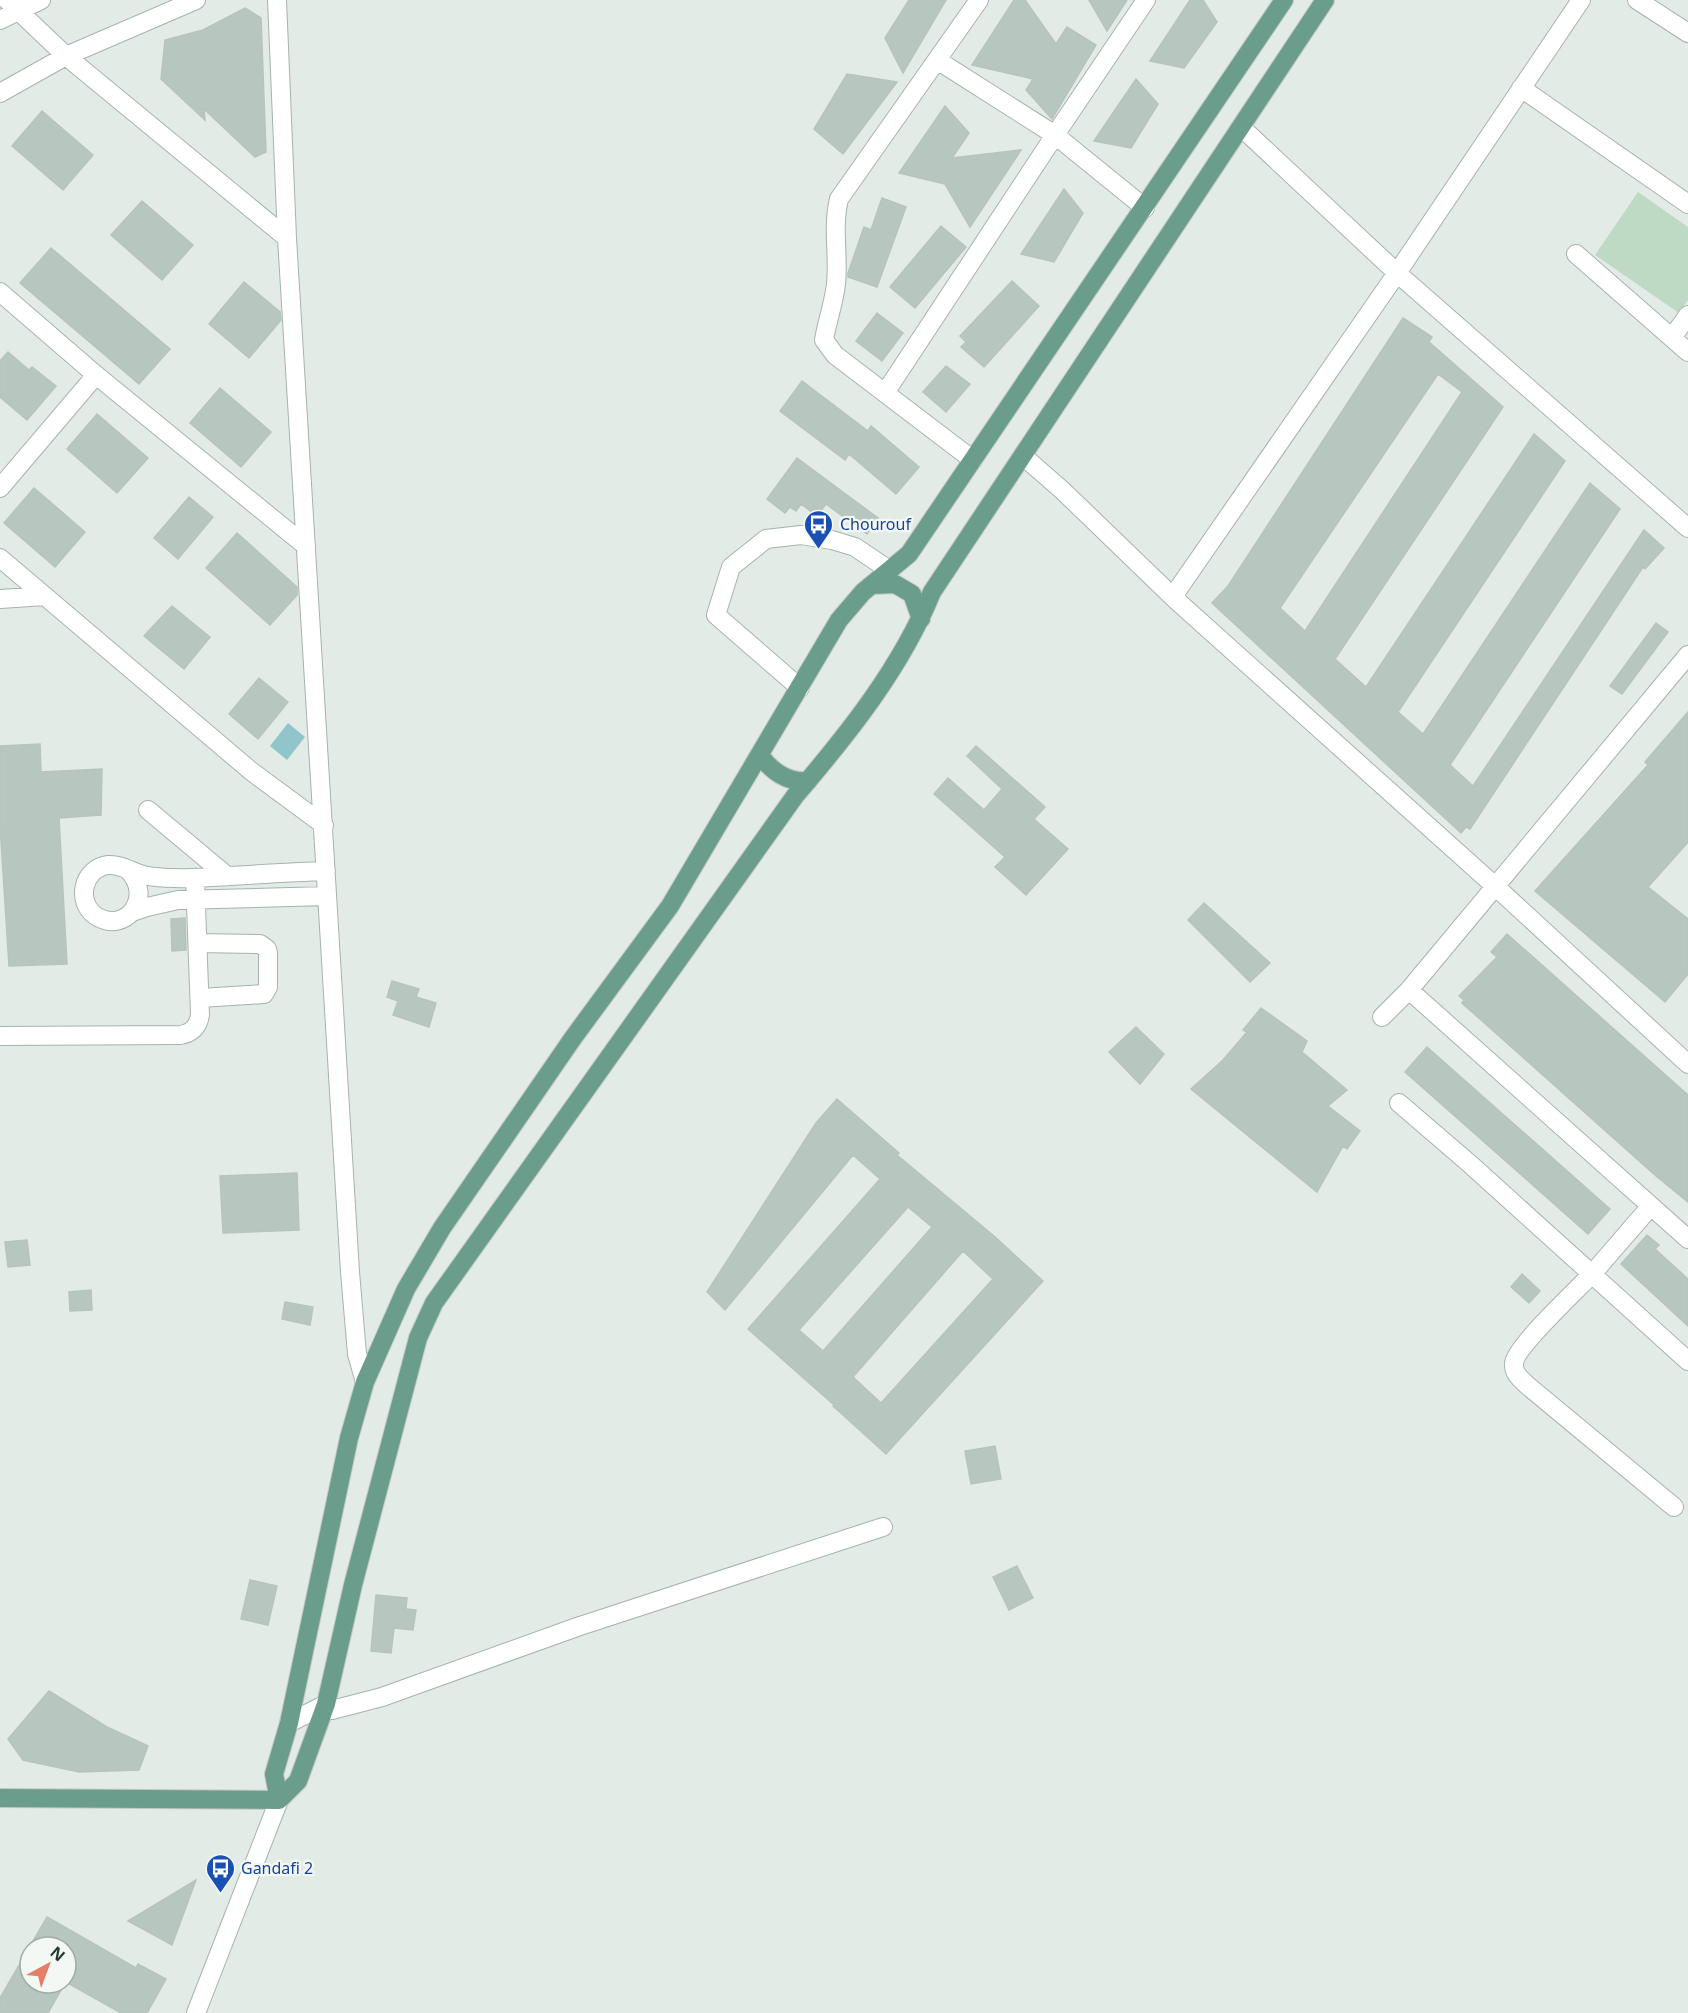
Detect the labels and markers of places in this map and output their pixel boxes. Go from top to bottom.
bus stop icon: Chourouf [803,508,835,550]
place label: Chourouf [840,513,912,535]
bus stop icon: Gandafi 2 [204,1852,236,1894]
place label: Gandafi 2 [241,1857,313,1879]

